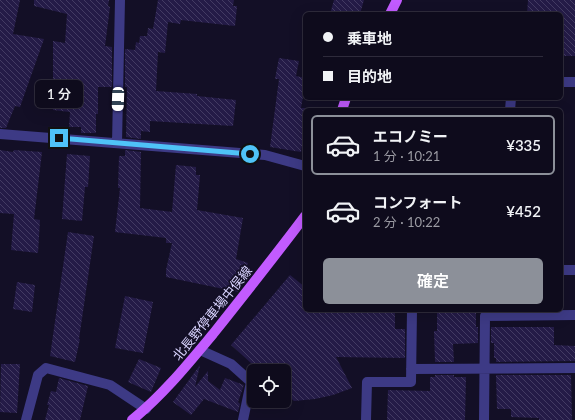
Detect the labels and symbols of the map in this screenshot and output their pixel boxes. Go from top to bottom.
callout: 1 分 [35,80,83,108]
car [112,87,124,111]
route end [50,129,68,147]
route start [241,145,259,163]
street label: 北長野停車場中俣線 [169,262,255,364]

